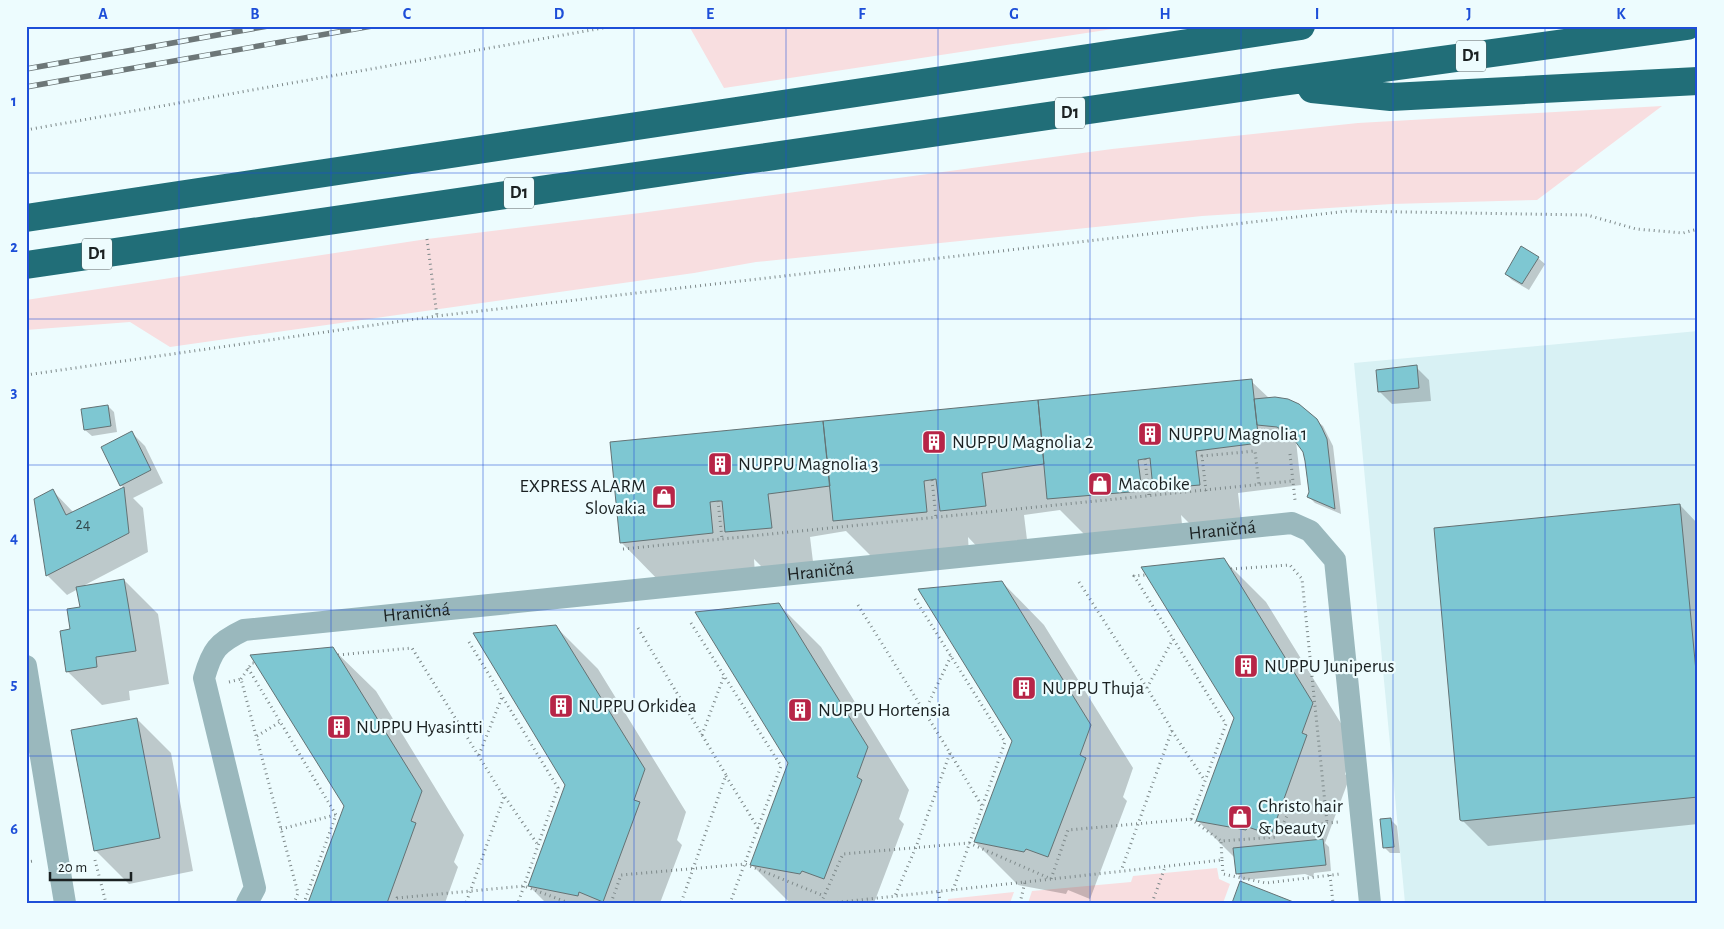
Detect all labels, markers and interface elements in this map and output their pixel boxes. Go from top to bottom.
text: A [98,6,108,22]
text: B [250,6,260,22]
text: C [403,6,412,22]
text: D [554,6,565,22]
text: E [706,6,714,22]
text: F [858,6,866,22]
text: G [1009,6,1019,22]
text: H [1159,6,1171,22]
text: I [1315,6,1319,22]
text: J [1466,6,1472,22]
text: K [1616,6,1626,22]
road number: D1 [1456,40,1486,72]
text: 1 [11,93,17,109]
road number: D1 [1055,98,1085,128]
road number: D1 [504,178,534,208]
road number: D1 [82,238,112,270]
text: 2 [10,239,18,255]
text: 3 [11,384,18,400]
building icon: NUPPU Magnolia 1 [1137,421,1163,447]
place label: NUPPU Magnolia 1 [1168,425,1307,444]
building icon: NUPPU Magnolia 2 [921,429,947,455]
place label: NUPPU Magnolia 2 [952,433,1094,452]
building icon: NUPPU Magnolia 3 [707,451,733,477]
place label: NUPPU Magnolia 3 [738,455,879,474]
shop icon: Macobike [1087,471,1113,497]
place label: Macobike [1118,475,1190,494]
place label: EXPRESS ALARM Slovakia [519,477,646,518]
shop icon: EXPRESS ALARM Slovakia [651,484,677,510]
house number: 24 [76,516,91,532]
street label: Hraničná [1188,517,1257,543]
text: 4 [10,530,18,546]
street label: Hraničná [786,558,855,584]
street label: Hraničná [382,599,451,625]
building icon: NUPPU Juniperus [1233,653,1259,679]
place label: NUPPU Juniperus [1264,657,1395,676]
building icon: NUPPU Thuja [1011,675,1037,701]
text: 5 [11,676,18,692]
place label: NUPPU Thuja [1042,679,1144,698]
building icon: NUPPU Orkidea [548,693,574,719]
place label: NUPPU Orkidea [578,697,697,716]
building icon: NUPPU Hortensia [787,697,813,723]
place label: NUPPU Hortensia [818,701,951,720]
building icon: NUPPU Hyasintti [326,714,352,740]
place label: NUPPU Hyasintti [356,718,483,737]
place label: Christo hair & beauty [1258,797,1343,838]
shop icon: Christo hair & beauty [1227,804,1253,830]
text: 6 [10,821,18,837]
scale bar [50,849,131,881]
text: 20 m [58,860,87,875]

